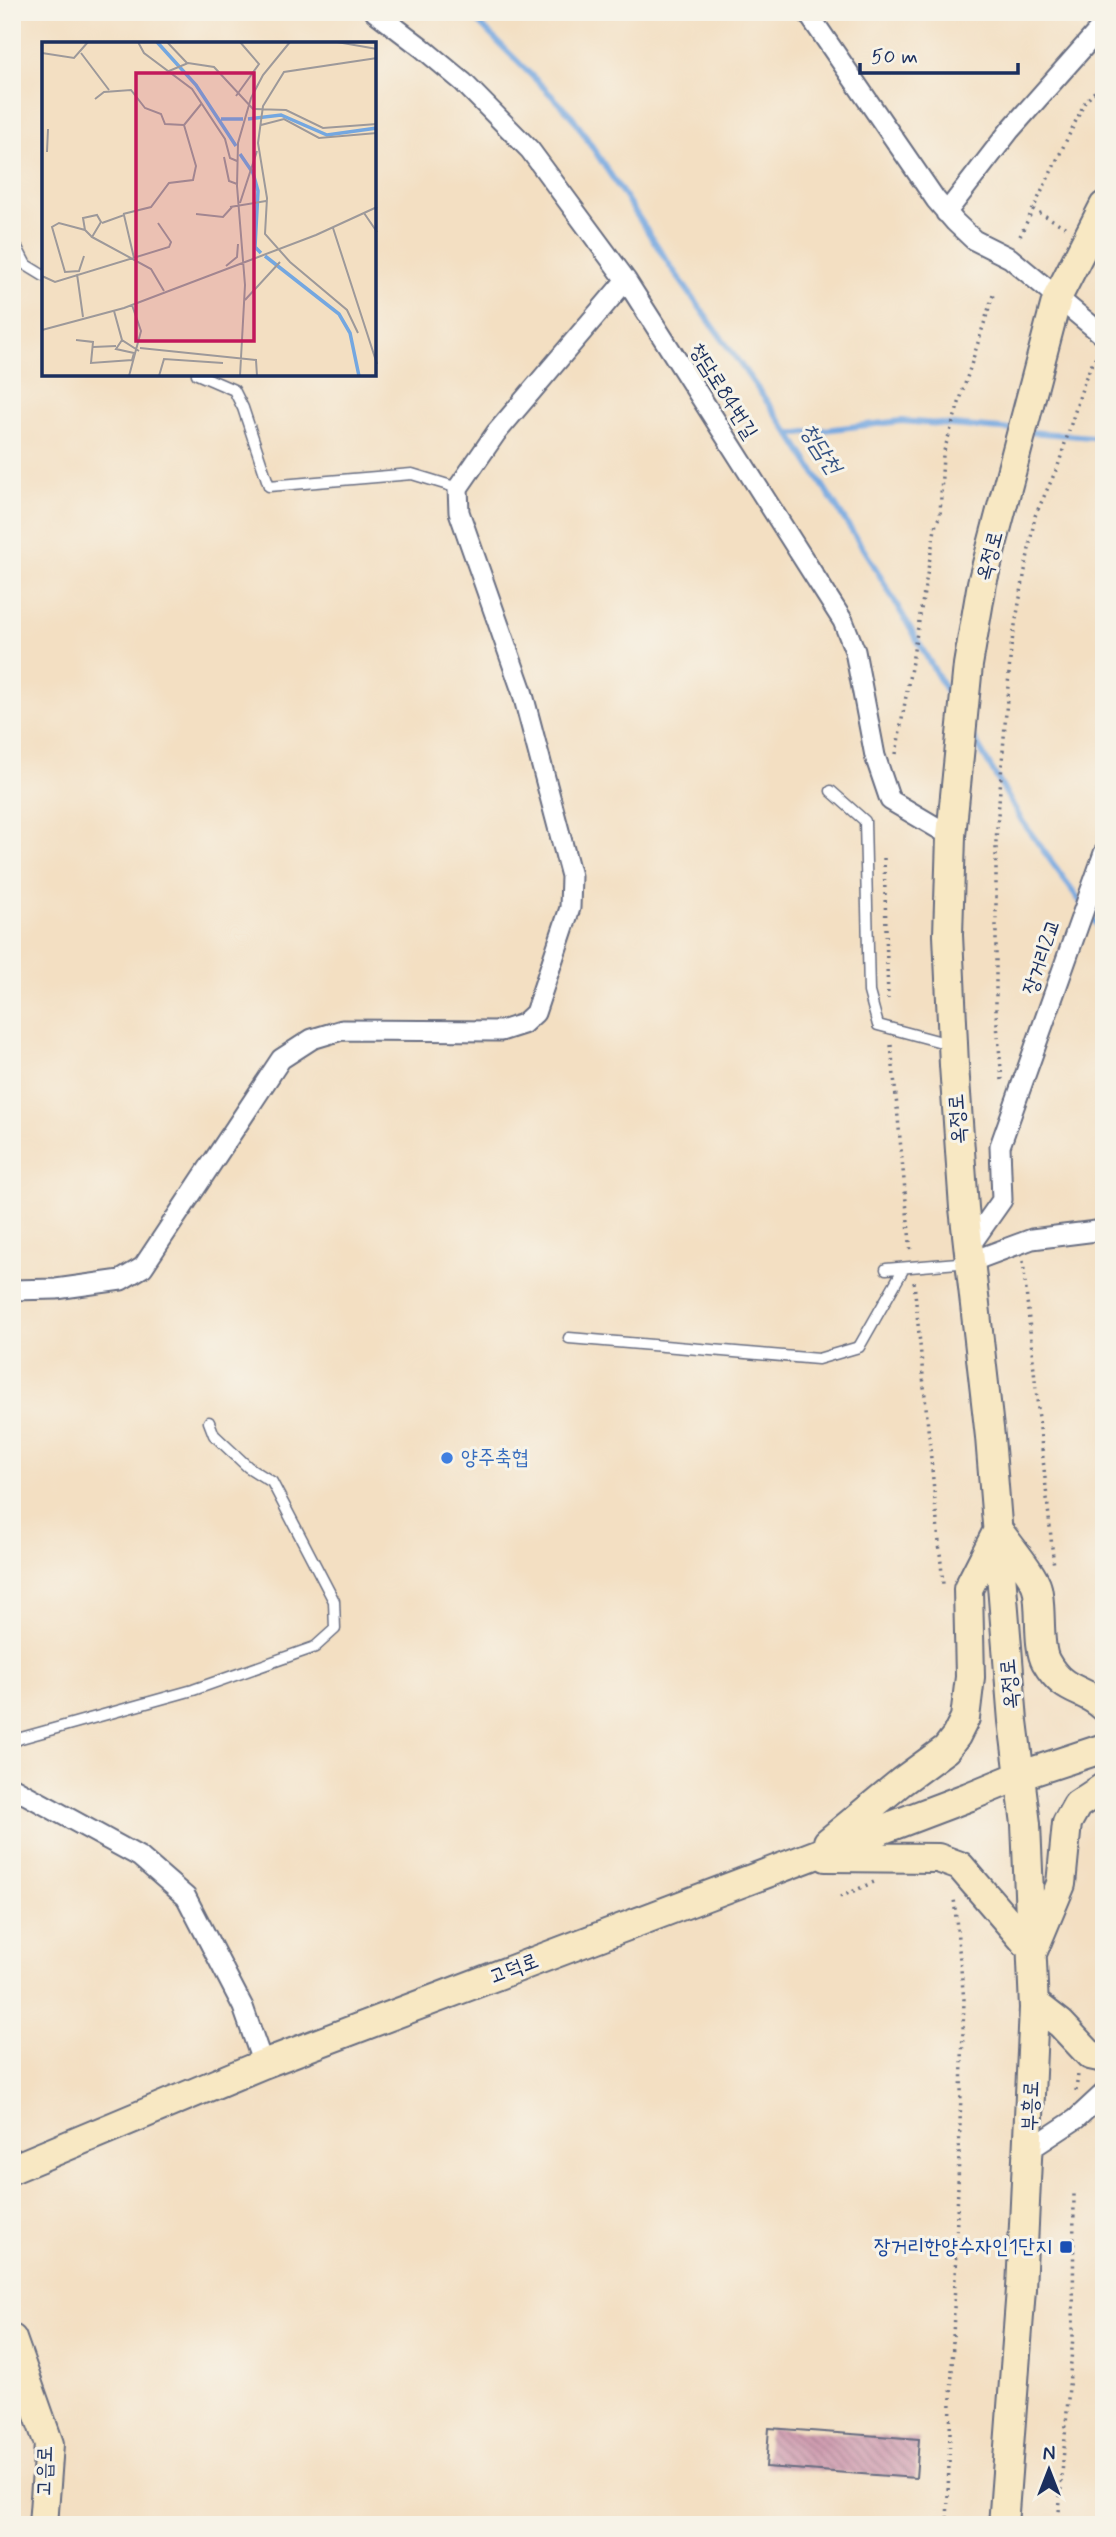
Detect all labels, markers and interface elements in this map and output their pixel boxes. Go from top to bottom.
scale bar [860,32,1018,76]
inset map [42,42,376,376]
text: 50 m [871,43,918,71]
street label: 청담로84번길 [682,338,764,445]
water label: 청담천 [792,418,849,483]
street label: 옥정로 [970,528,1010,584]
street label: 장거리2교 [1016,916,1068,998]
street label: 옥정로 [942,1093,974,1145]
place label: 양주축협 [461,1444,529,1472]
marker: 양주축협 [439,1450,455,1466]
street label: 옥정로 [994,1658,1026,1710]
street label: 고덕로 [485,1947,543,1991]
street label: 부흥로 [1016,2080,1046,2132]
place label: 장거리한양수자인1단지 [874,2233,1052,2261]
marker: 장거리한양수자인1단지 [1058,2239,1074,2255]
north arrow [1014,2436,1084,2506]
text: N [1043,2442,1055,2467]
street label: 고읍로 [31,2445,59,2497]

